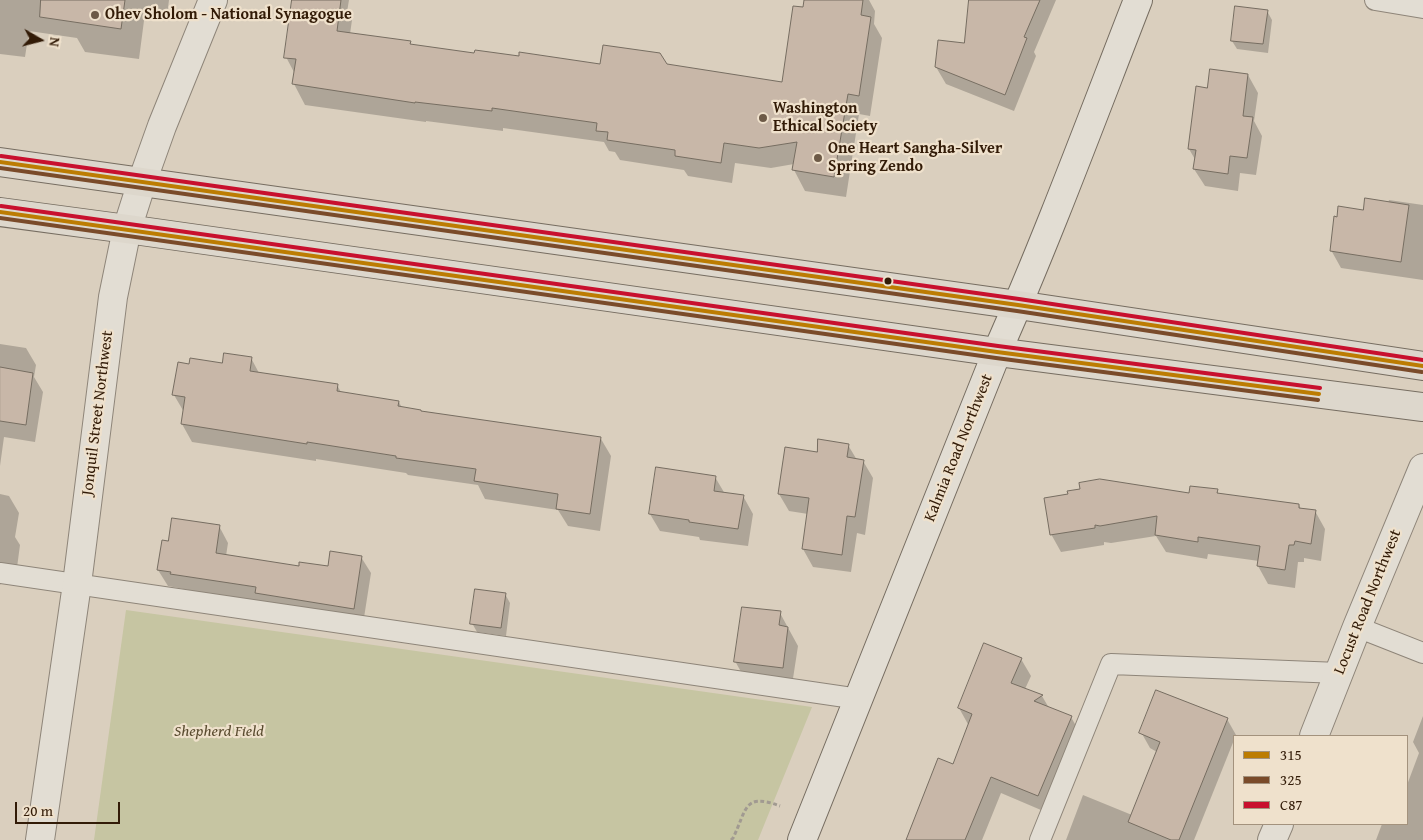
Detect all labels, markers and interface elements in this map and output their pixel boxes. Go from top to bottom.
place label: Ohev Sholom - National Synagogue [105,5,352,25]
marker: Ohev Sholom - National Synagogue [89,9,101,21]
north arrow [15,15,65,65]
text: N [44,36,65,48]
place label: Washington Ethical Society [773,99,877,137]
marker: Washington Ethical Society [757,112,769,124]
place label: One Heart Sangha-Silver Spring Zendo [828,139,1002,177]
marker: One Heart Sangha-Silver Spring Zendo [812,152,824,164]
unlabelled marker [883,276,893,286]
street label: Jonquil Street Northwest [78,329,118,497]
street label: Kalmia Road Northwest [921,371,997,525]
street label: Locust Road Northwest [1330,527,1406,677]
park label: Shepherd Field [174,722,264,742]
legend [1233,735,1408,825]
text: 315 [1280,744,1302,765]
text: 325 [1280,769,1302,790]
scale bar [18,792,122,824]
text: C87 [1280,794,1303,815]
text: 20 m [23,800,53,821]

